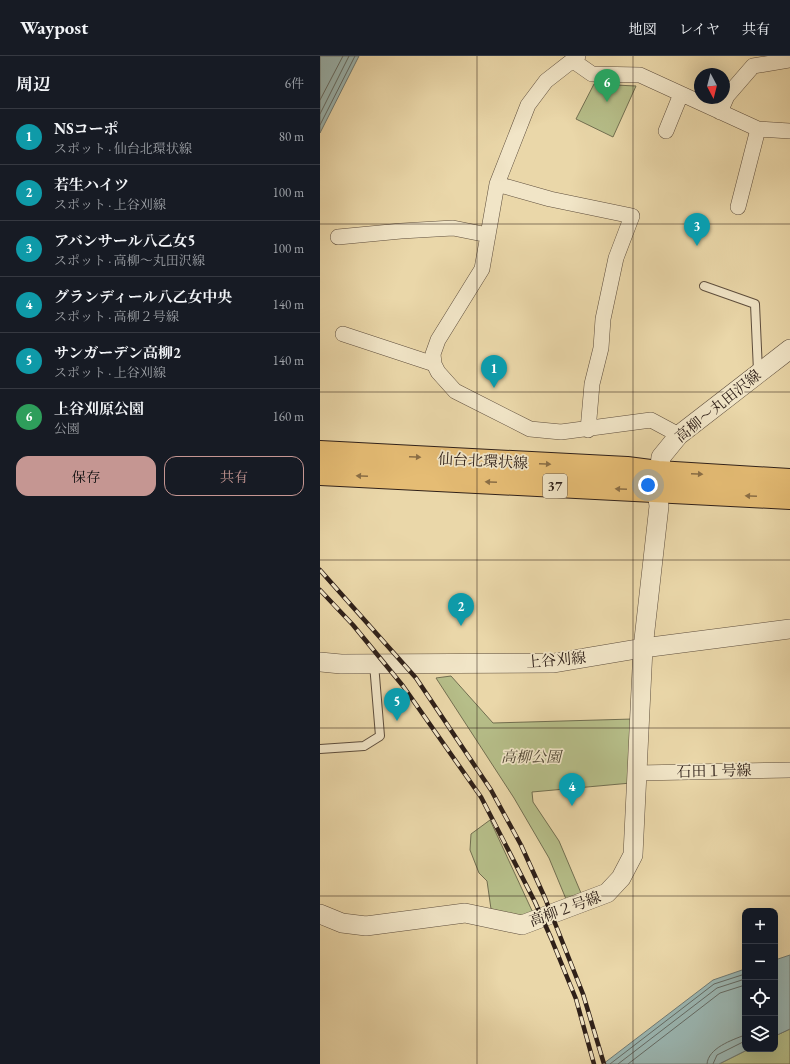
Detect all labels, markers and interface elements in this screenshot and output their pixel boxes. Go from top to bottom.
text: Waypost [20,15,88,40]
text: 地図 [629,20,657,38]
text: レイヤ [679,20,720,38]
text: 共有 [742,20,770,38]
north arrow [694,68,730,104]
pin: 6 [594,69,620,102]
text: 周辺 [16,73,50,95]
text: 6件 [285,75,304,92]
text: NSコーポ [54,119,119,138]
text: 1 [26,128,32,145]
text: 80 m [279,128,304,145]
text: スポット · 仙台北環状線 [54,140,192,157]
text: 若生ハイツ [54,175,129,194]
text: 2 [26,184,32,201]
text: 100 m [273,184,304,201]
text: スポット · 上谷刈線 [54,196,166,213]
pin: 3 [684,213,710,246]
text: アバンサール八乙女5 [54,231,195,250]
text: 3 [26,240,32,257]
text: 100 m [273,240,304,257]
text: スポット · 高柳～丸田沢線 [54,252,205,269]
text: グランディール八乙女中央 [54,287,233,306]
text: 4 [26,296,32,313]
text: 140 m [273,296,304,313]
text: スポット · 高柳２号線 [54,308,179,325]
text: サンガーデン高柳2 [54,343,181,362]
text: 5 [26,352,32,369]
text: 140 m [273,352,304,369]
pin: 1 [481,355,507,388]
text: スポット · 上谷刈線 [54,364,166,381]
street label: 高柳～丸田沢線 [671,365,764,446]
text: 上谷刈原公園 [54,399,144,418]
text: 6 [26,408,32,425]
text: 160 m [273,408,304,425]
text: 公園 [54,420,80,437]
street label: 仙台北環状線 [438,449,528,472]
one-way arrow [409,454,421,461]
button: 保存 [16,456,156,496]
button: 共有 [164,456,304,496]
one-way arrow [539,460,551,467]
one-way arrow [691,471,703,478]
one-way arrow [355,473,368,479]
road number: 37 [543,474,567,498]
your location [638,475,658,495]
one-way arrow [485,479,497,486]
one-way arrow [614,486,627,492]
one-way arrow [745,492,757,499]
pin: 2 [448,593,474,626]
street label: 上谷刈線 [525,647,587,672]
pin: 5 [384,688,410,721]
park label: 高柳公園 [501,747,564,766]
street label: 石田１号線 [676,760,752,781]
pin: 4 [559,773,585,806]
street label: 高柳２号線 [526,887,603,930]
map controls [742,908,778,1052]
button: + [742,908,778,944]
button: − [742,944,778,980]
button: locate [742,980,778,1016]
button: layers [742,1016,778,1052]

